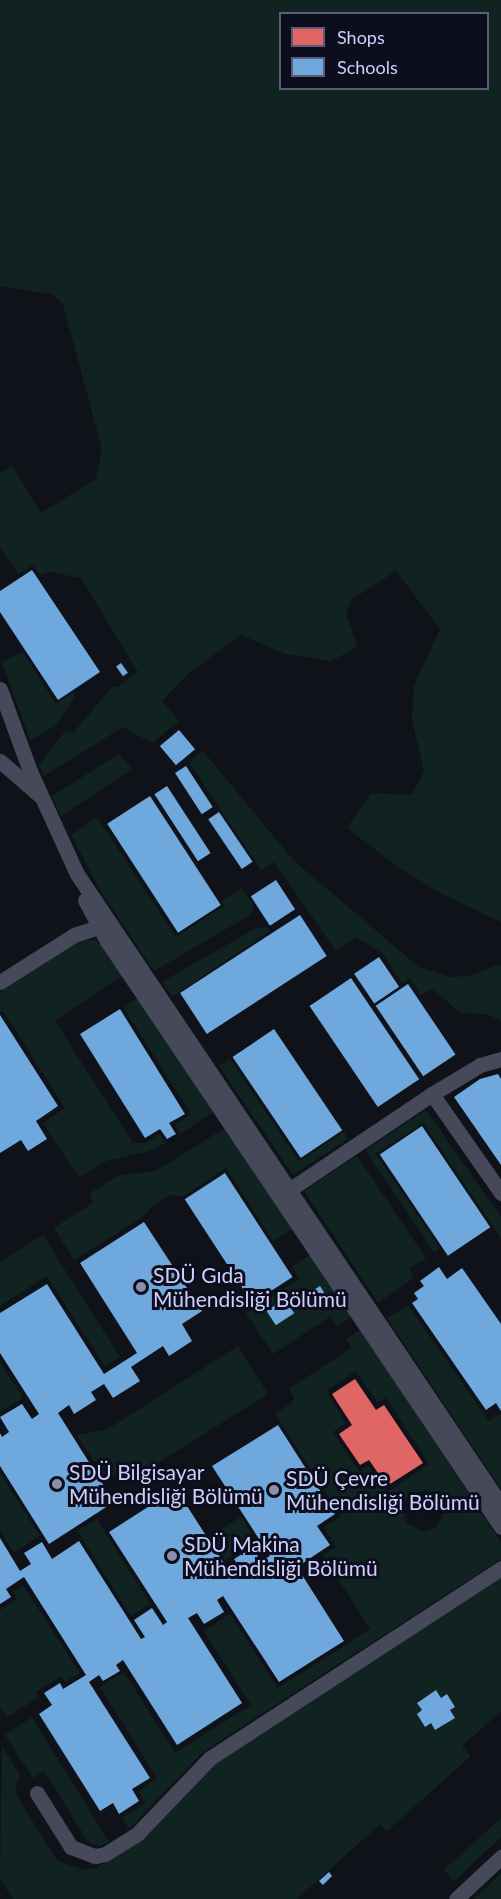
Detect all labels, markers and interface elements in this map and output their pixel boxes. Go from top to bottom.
legend [279,12,489,90]
text: Shops [337,26,385,48]
text: Schools [337,56,398,78]
place label: SDÜ Gıda Mühendisliği Bölümü [153,1262,347,1312]
marker: SDÜ Gıda Mühendisliği Bölümü [134,1280,148,1294]
place label: SDÜ Bilgisayar Mühendisliği Bölümü [69,1459,263,1509]
place label: SDÜ Çevre Mühendisliği Bölümü [286,1465,480,1515]
marker: SDÜ Bilgisayar Mühendisliği Bölümü [50,1477,64,1491]
marker: SDÜ Çevre Mühendisliği Bölümü [267,1483,281,1497]
place label: SDÜ Makina Mühendisliği Bölümü [184,1531,378,1581]
marker: SDÜ Makina Mühendisliği Bölümü [165,1549,179,1563]

